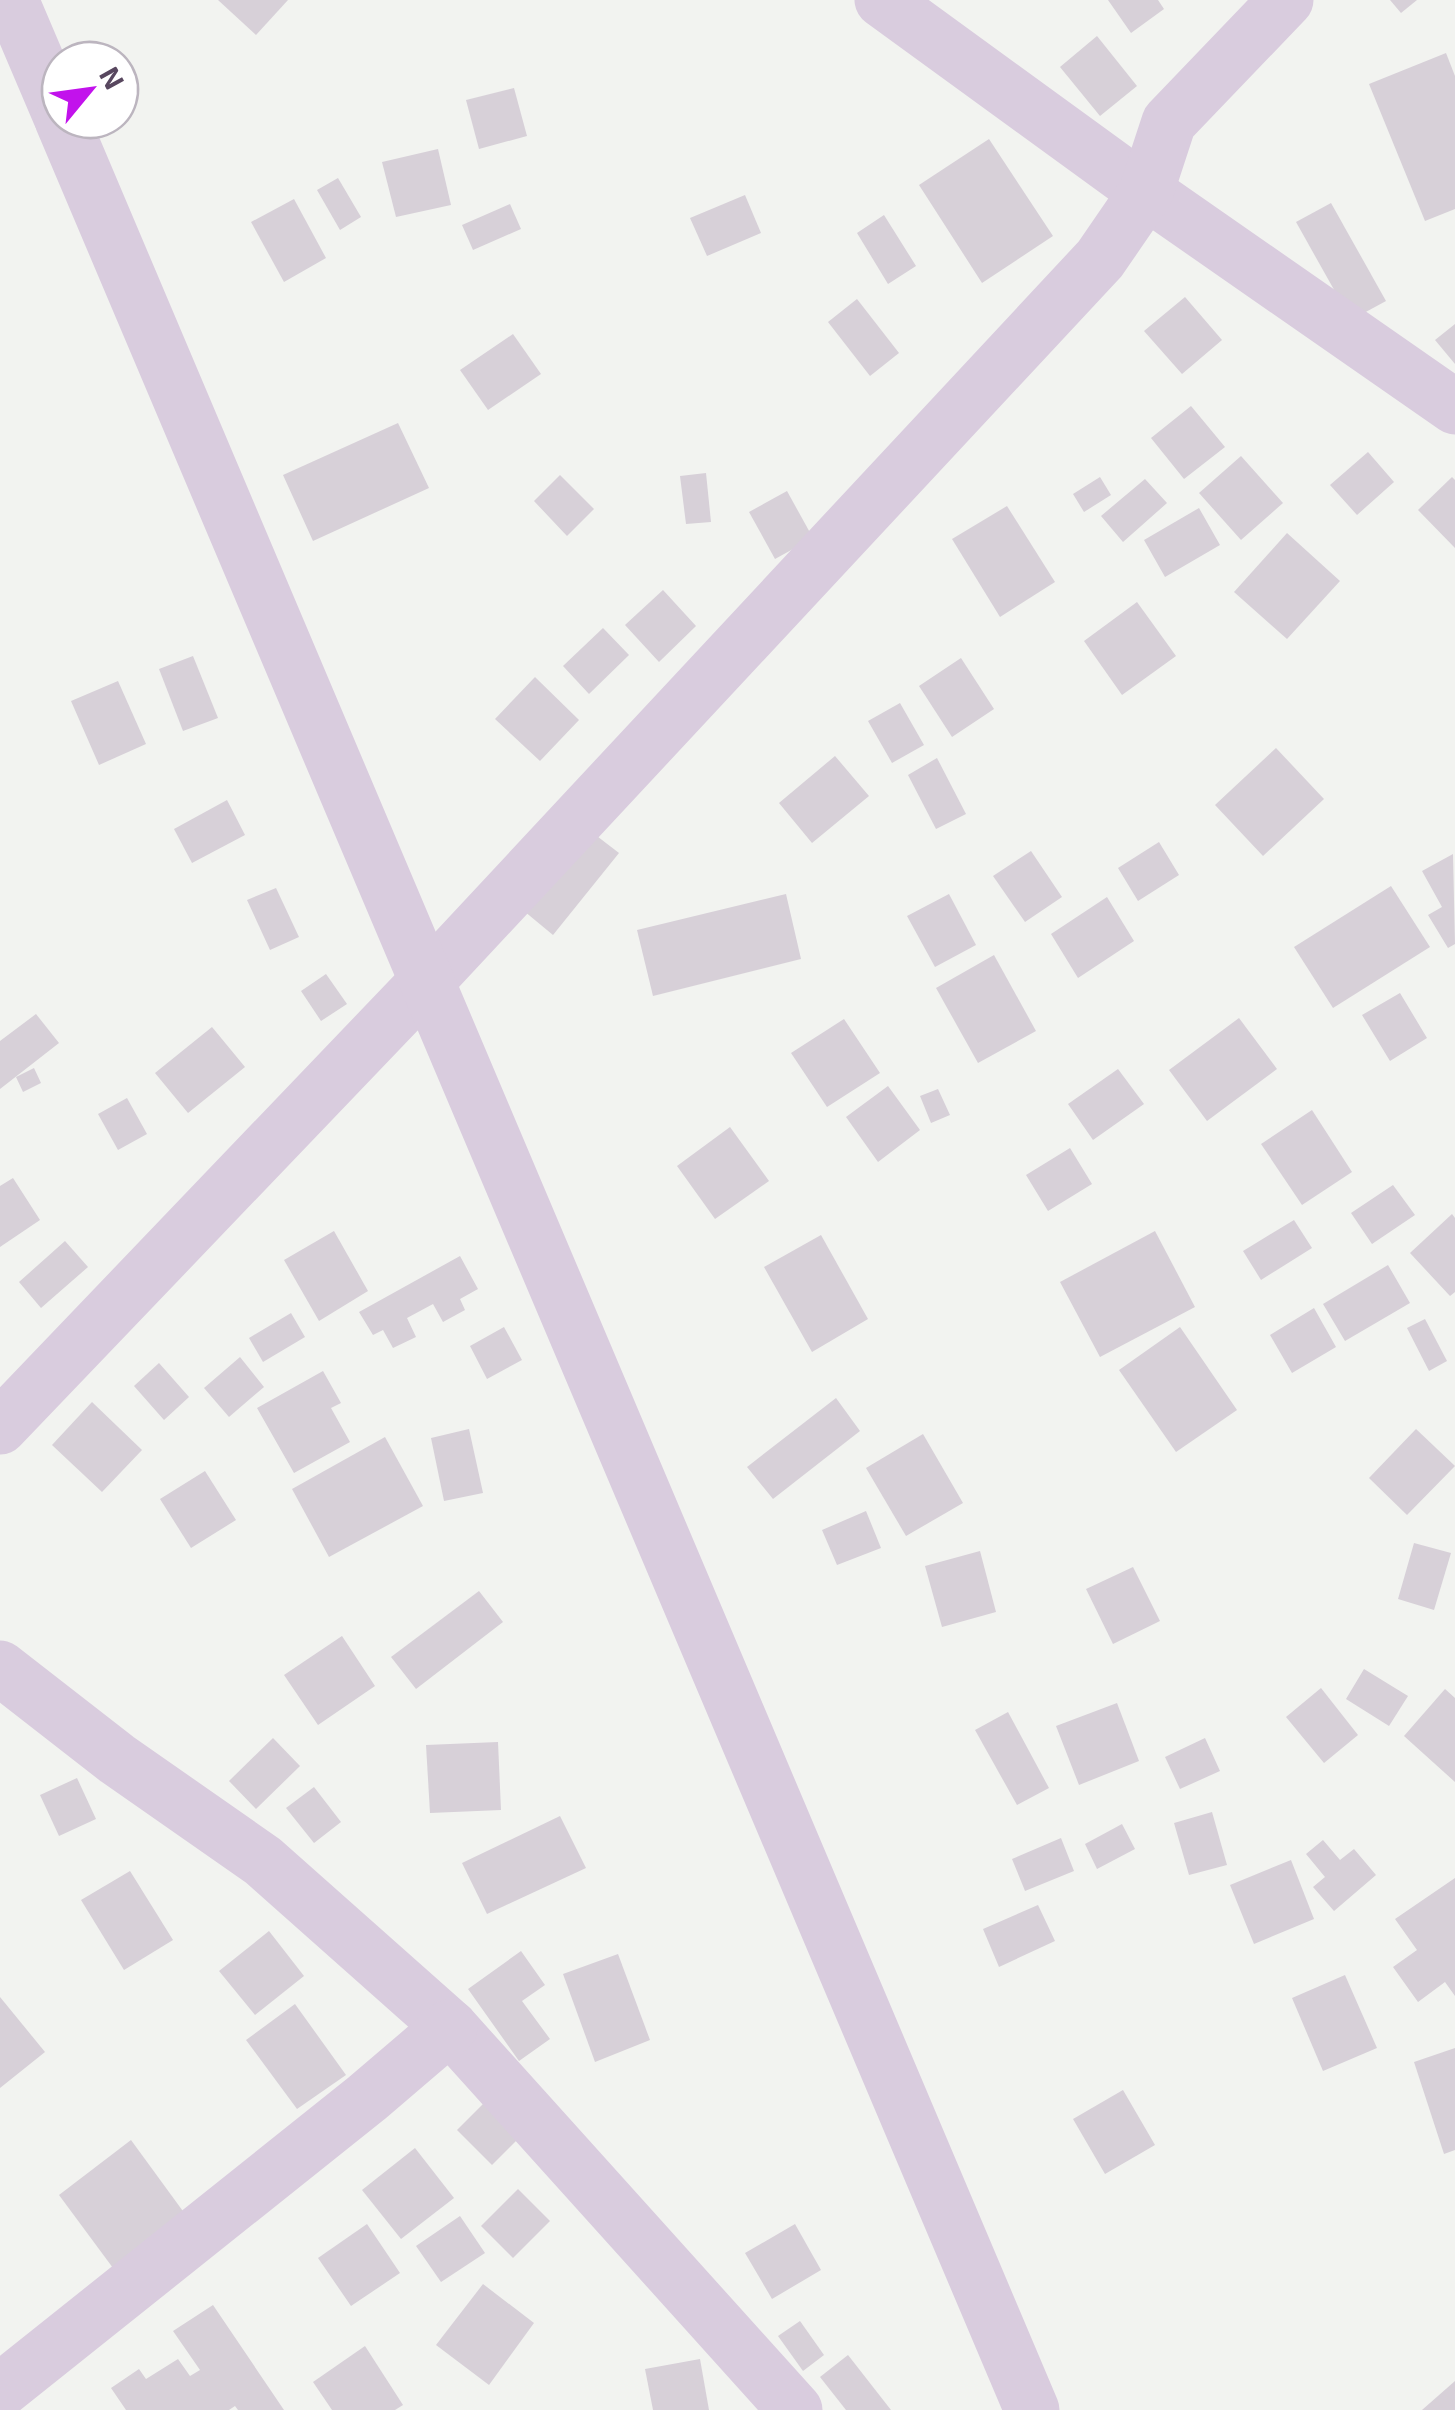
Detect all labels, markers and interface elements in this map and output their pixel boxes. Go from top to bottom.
north arrow [40,40,140,140]
text: N [93,60,133,94]

